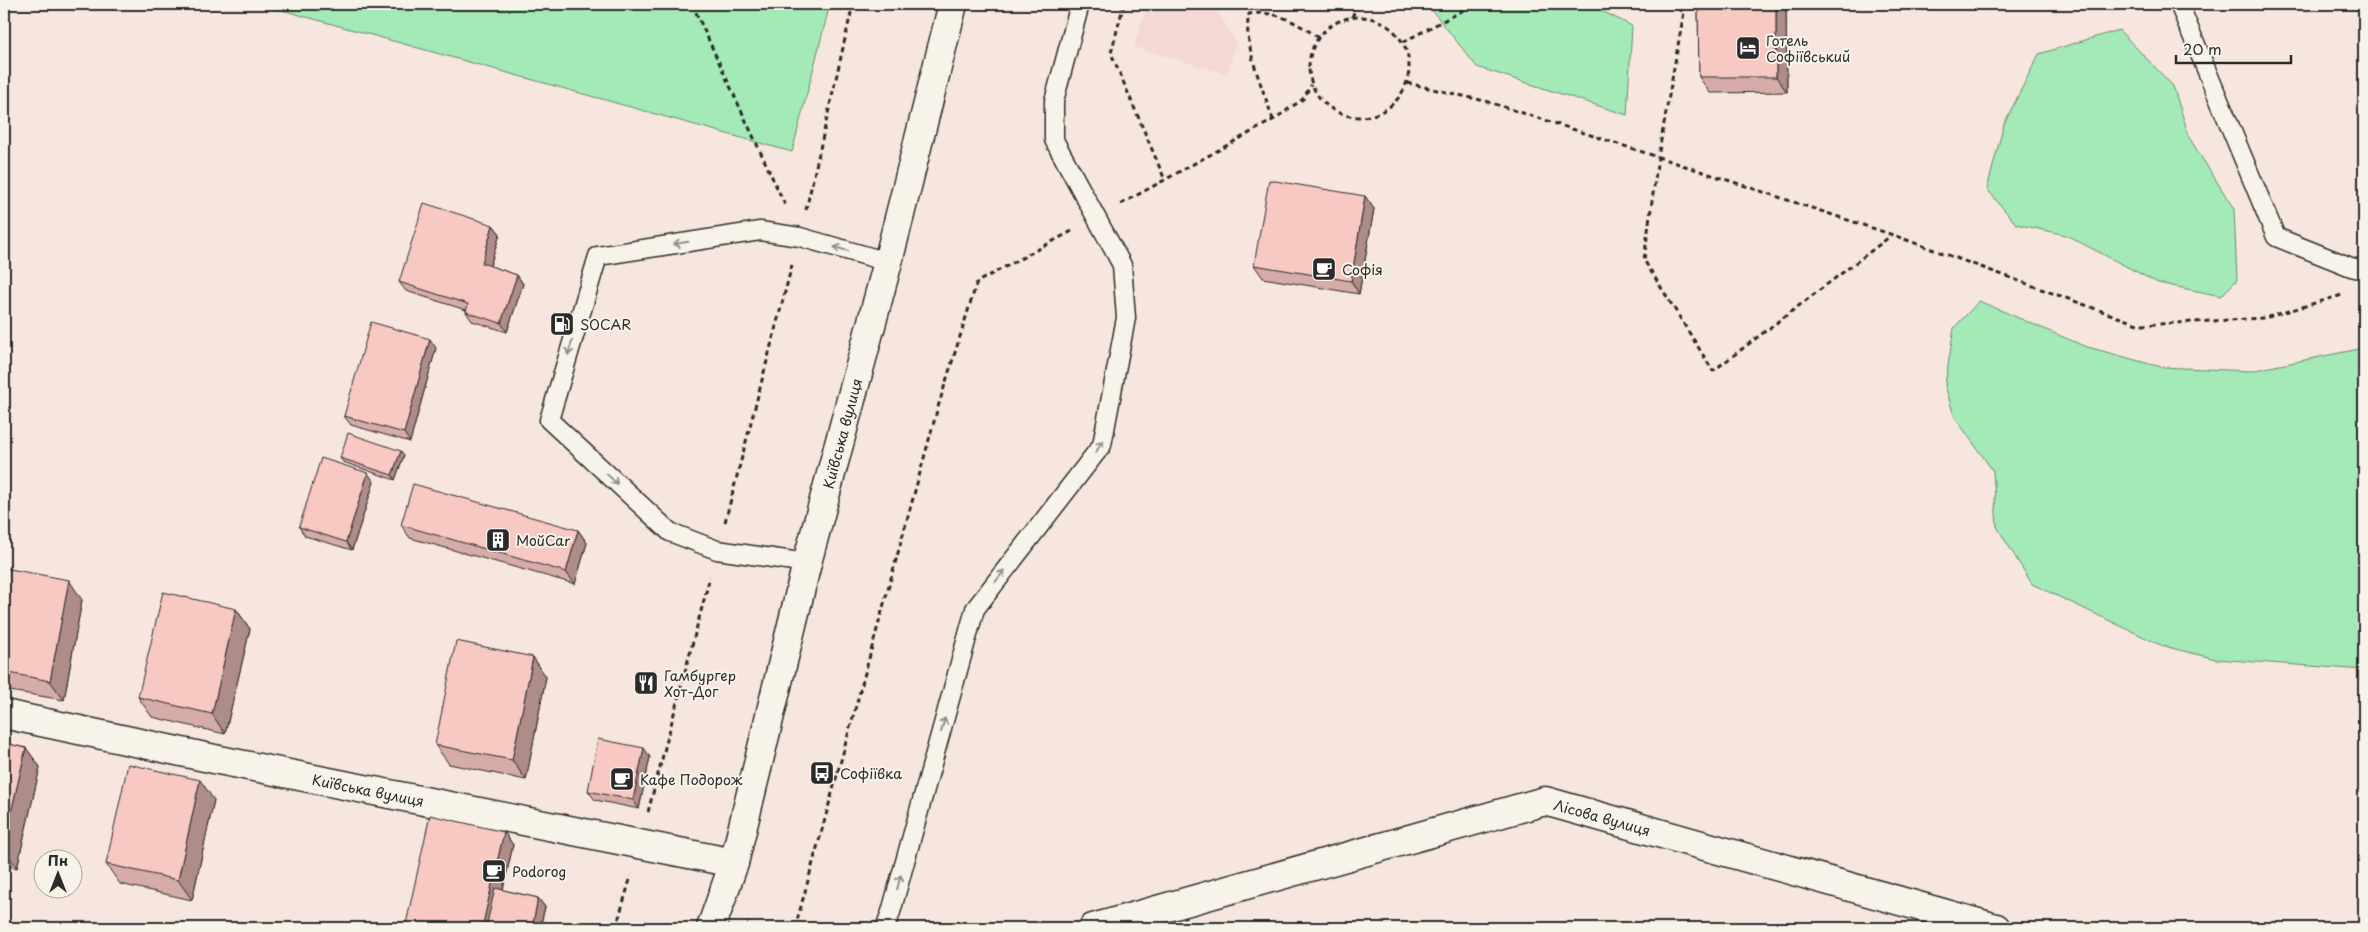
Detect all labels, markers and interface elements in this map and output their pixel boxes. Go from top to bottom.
place label: Готель Софіївський [1766,30,1850,67]
scale bar [2176,32,2290,64]
hotel icon: Готель Софіївський [1735,35,1761,61]
text: 20 m [2183,37,2222,60]
one-way arrow [674,239,690,249]
one-way arrow [833,243,849,253]
cafe icon: Софія [1311,256,1337,282]
place label: Софія [1342,259,1383,280]
fuel station icon: SOCAR [549,311,575,337]
place label: SOCAR [580,314,631,335]
one-way arrow [565,339,575,355]
street label: Київська вулиця [817,376,867,491]
one-way arrow [1094,440,1104,454]
one-way arrow [606,473,619,485]
building icon: МойCar [485,527,511,553]
place label: МойCar [516,530,571,551]
one-way arrow [995,570,1006,583]
place label: Гамбургер Хот-Дог [664,665,736,702]
restaurant icon: Гамбургер Хот-Дог [633,670,659,696]
one-way arrow [938,718,948,734]
bus stop icon: Софіївка [809,760,835,786]
place label: Софіївка [840,763,902,784]
cafe icon: Кафе Подорож [609,766,635,792]
street label: Київська вулиця [310,768,426,811]
place label: Кафе Подорож [640,769,743,790]
street label: Лісова вулиця [1552,794,1653,841]
north arrow [32,850,82,900]
text: Пн [48,850,68,871]
cafe icon: Podorog [481,858,507,884]
place label: Podorog [512,861,566,882]
one-way arrow [895,874,905,890]

